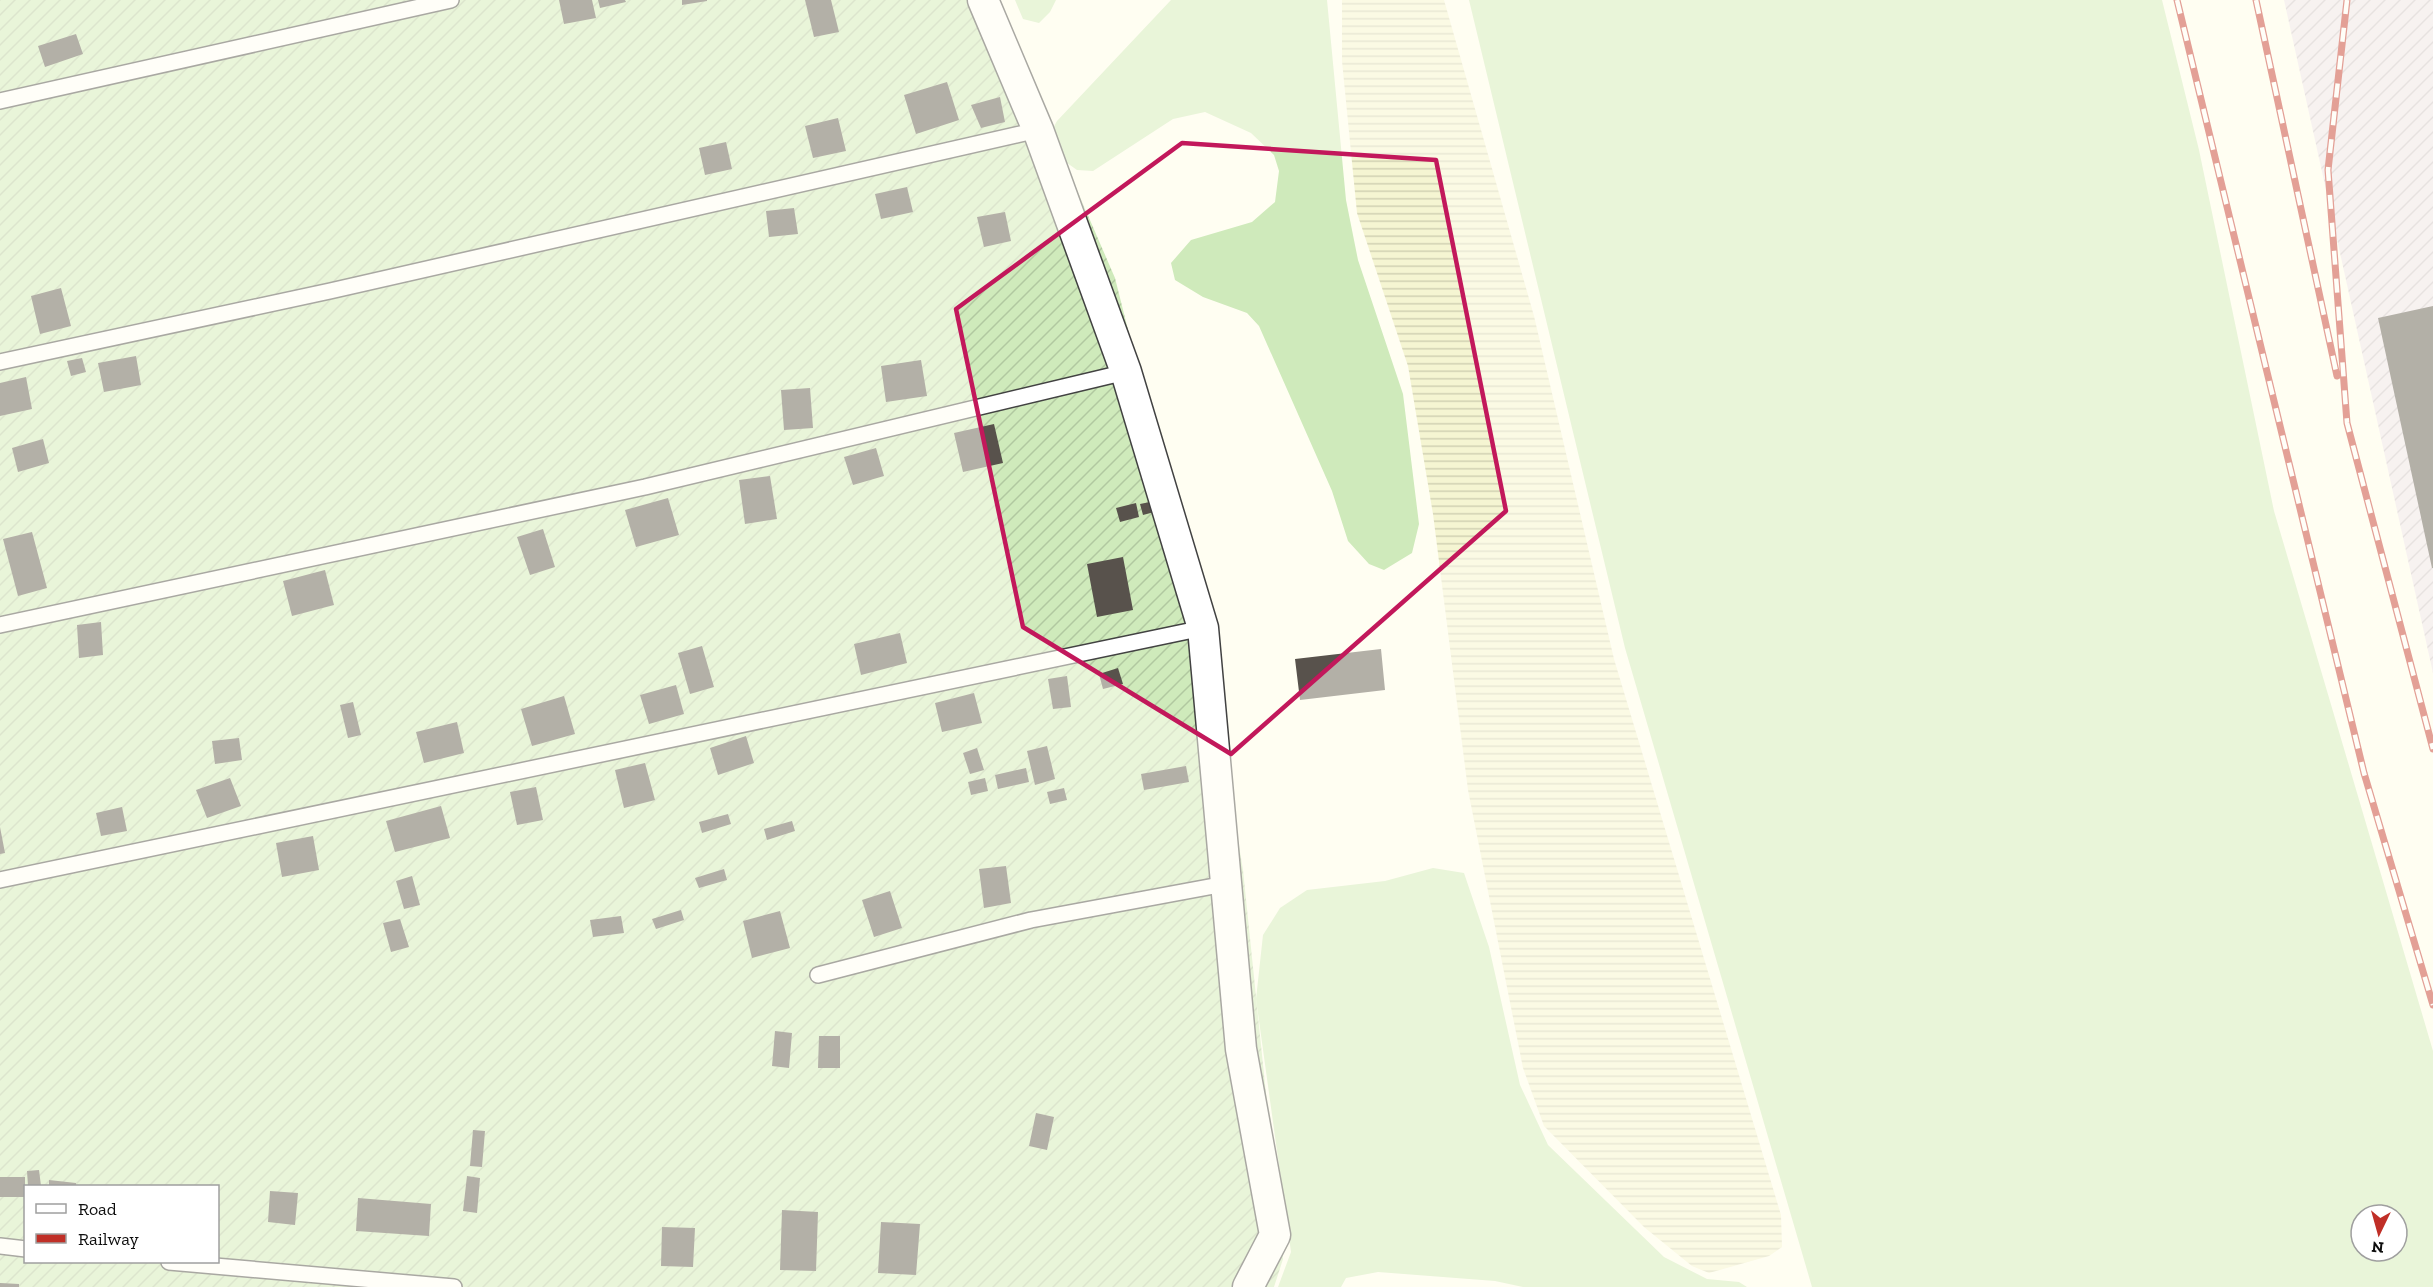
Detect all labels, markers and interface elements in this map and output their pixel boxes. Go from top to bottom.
legend [24,1185,219,1263]
text: Road [78,1198,117,1220]
north arrow [2349,1203,2409,1263]
text: Railway [78,1228,140,1250]
text: N [2371,1237,2385,1257]

